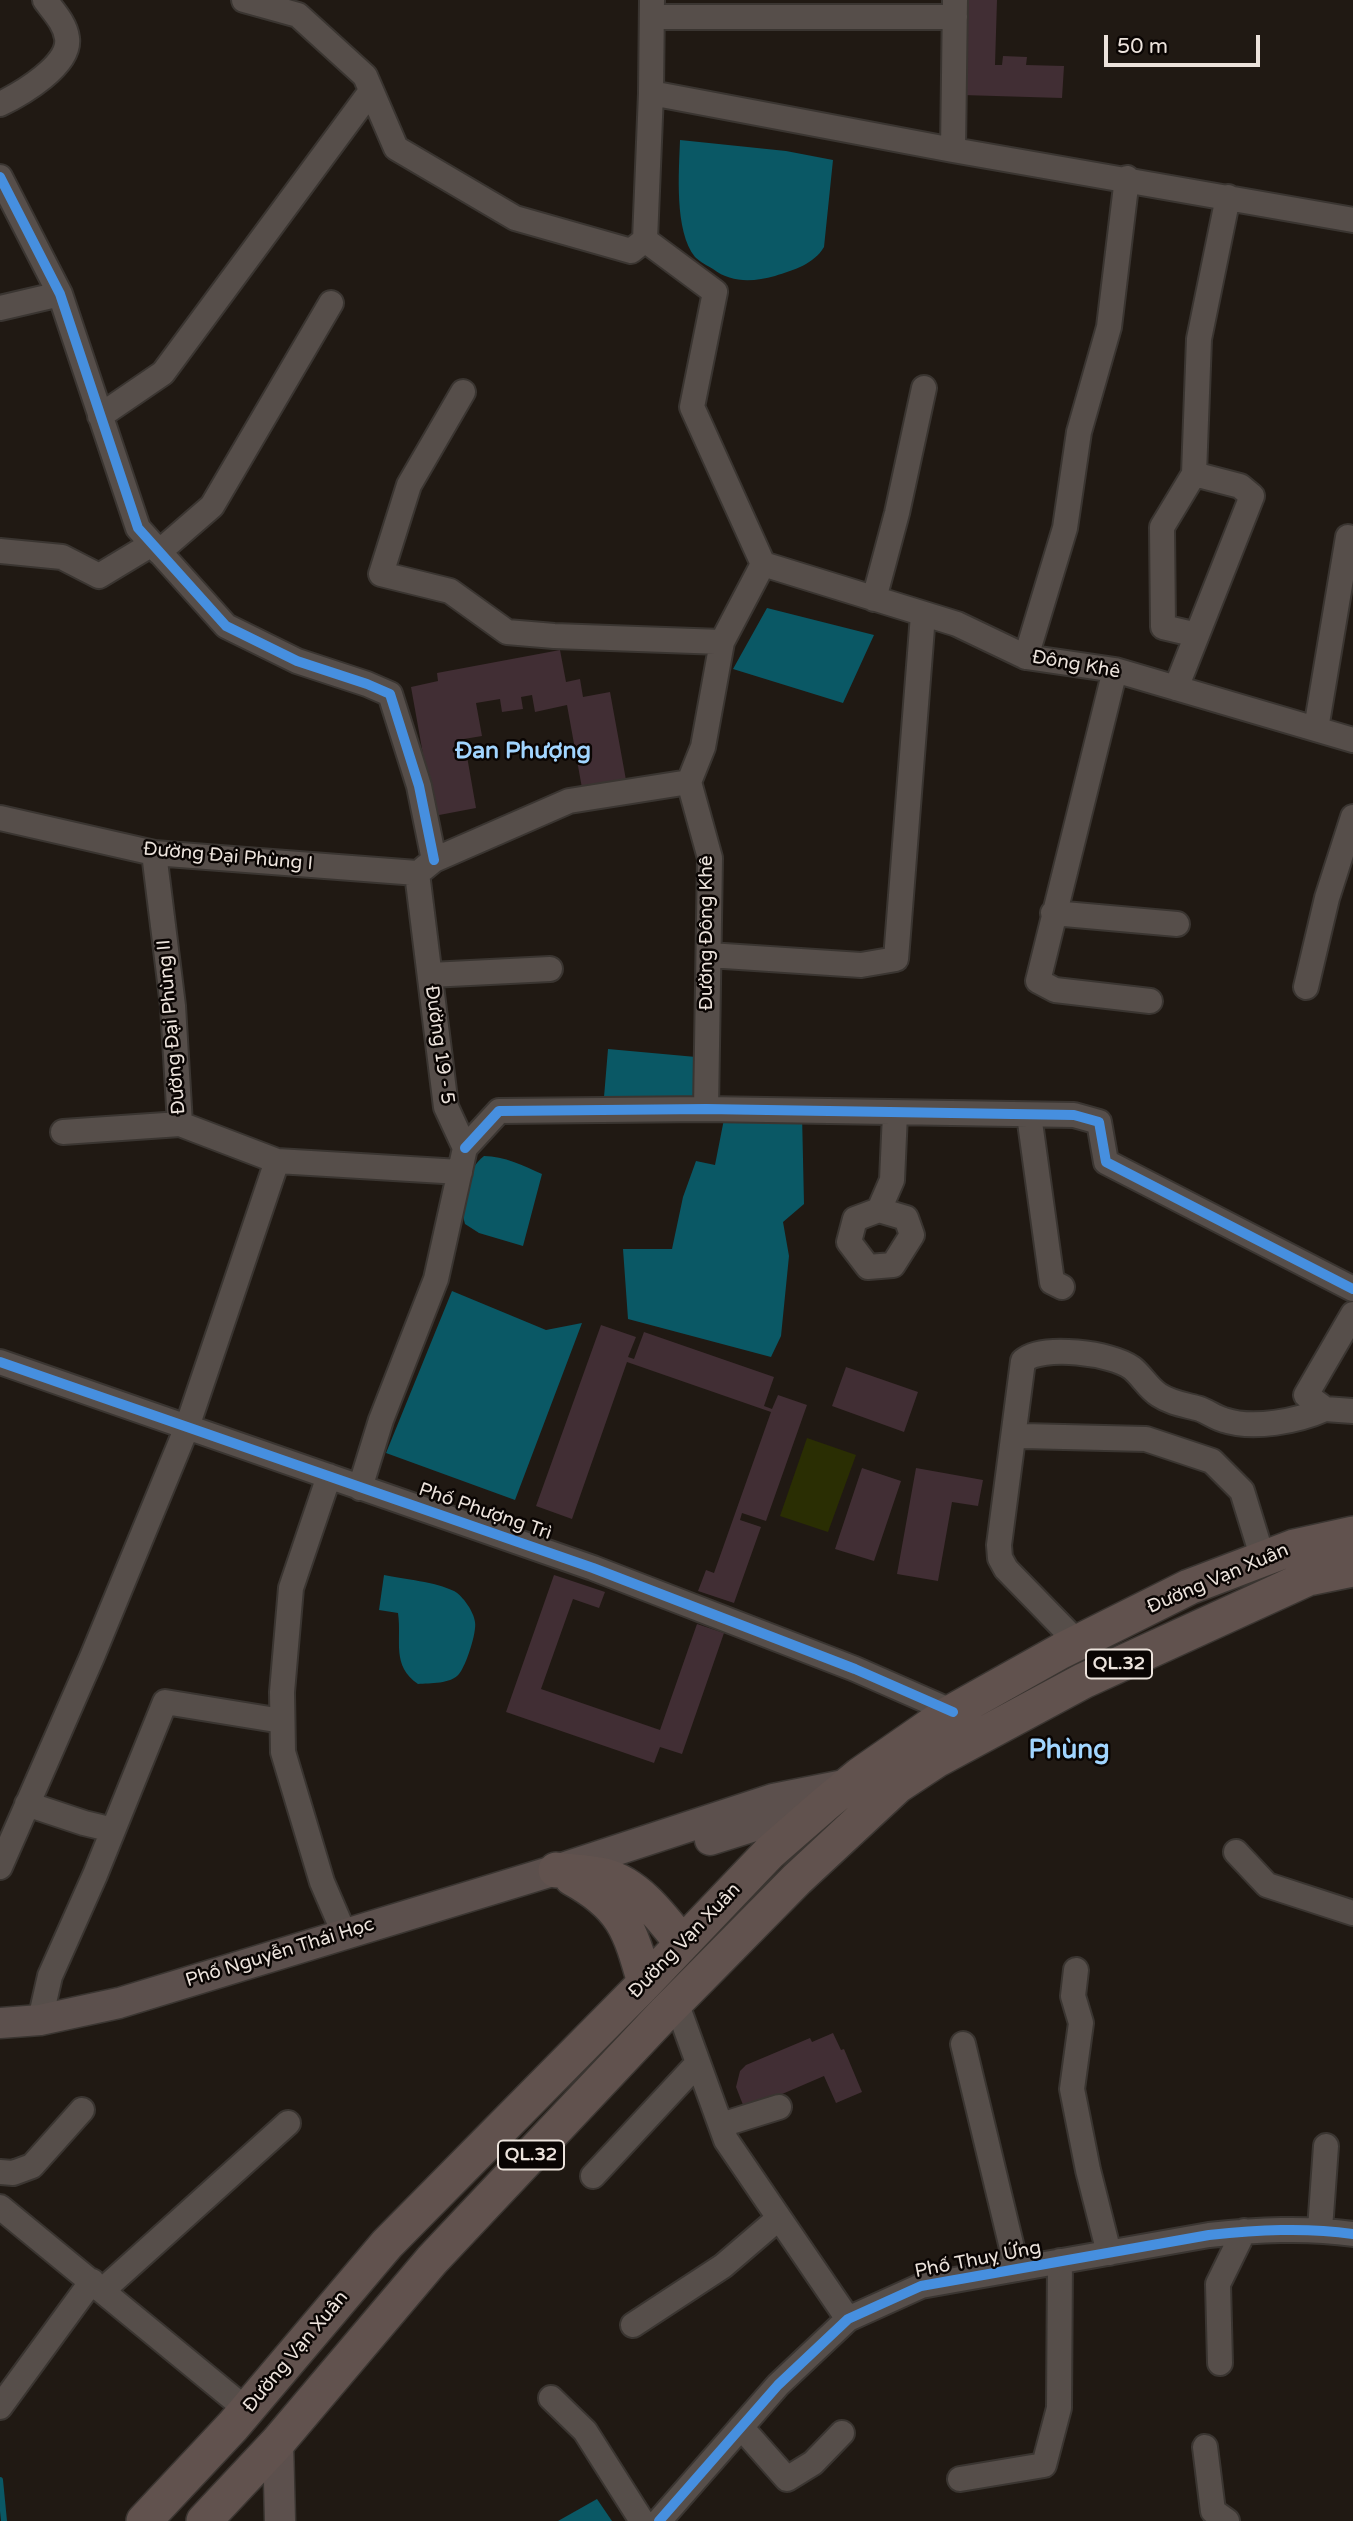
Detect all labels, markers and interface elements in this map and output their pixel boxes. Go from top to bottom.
scale bar [1108,21,1264,65]
text: 50 m [1117,34,1168,59]
street label: Đông Khê [1030,646,1122,684]
district label: Đan Phượng [455,738,591,766]
street label: Đường Đại Phùng I [142,838,314,876]
street label: Đường Đông Khê [696,855,718,1011]
street label: Đường Đại Phùng II [153,939,191,1115]
street label: Đường 19 - 5 [419,984,459,1106]
street label: Phố Phượng Trì [416,1479,554,1545]
street label: Đường Vạn Xuân [1144,1539,1292,1619]
road number: QL.32 [1086,1650,1152,1679]
district label: Phùng [1028,1735,1110,1767]
street label: Đường Vạn Xuân [624,1879,746,2003]
street label: Phố Nguyễn Thái Học [183,1913,377,1993]
road number: QL.32 [498,2140,564,2169]
street label: Phố Thuỵ Ứng [913,2237,1043,2283]
street label: Đường Vạn Xuân [239,2287,353,2417]

